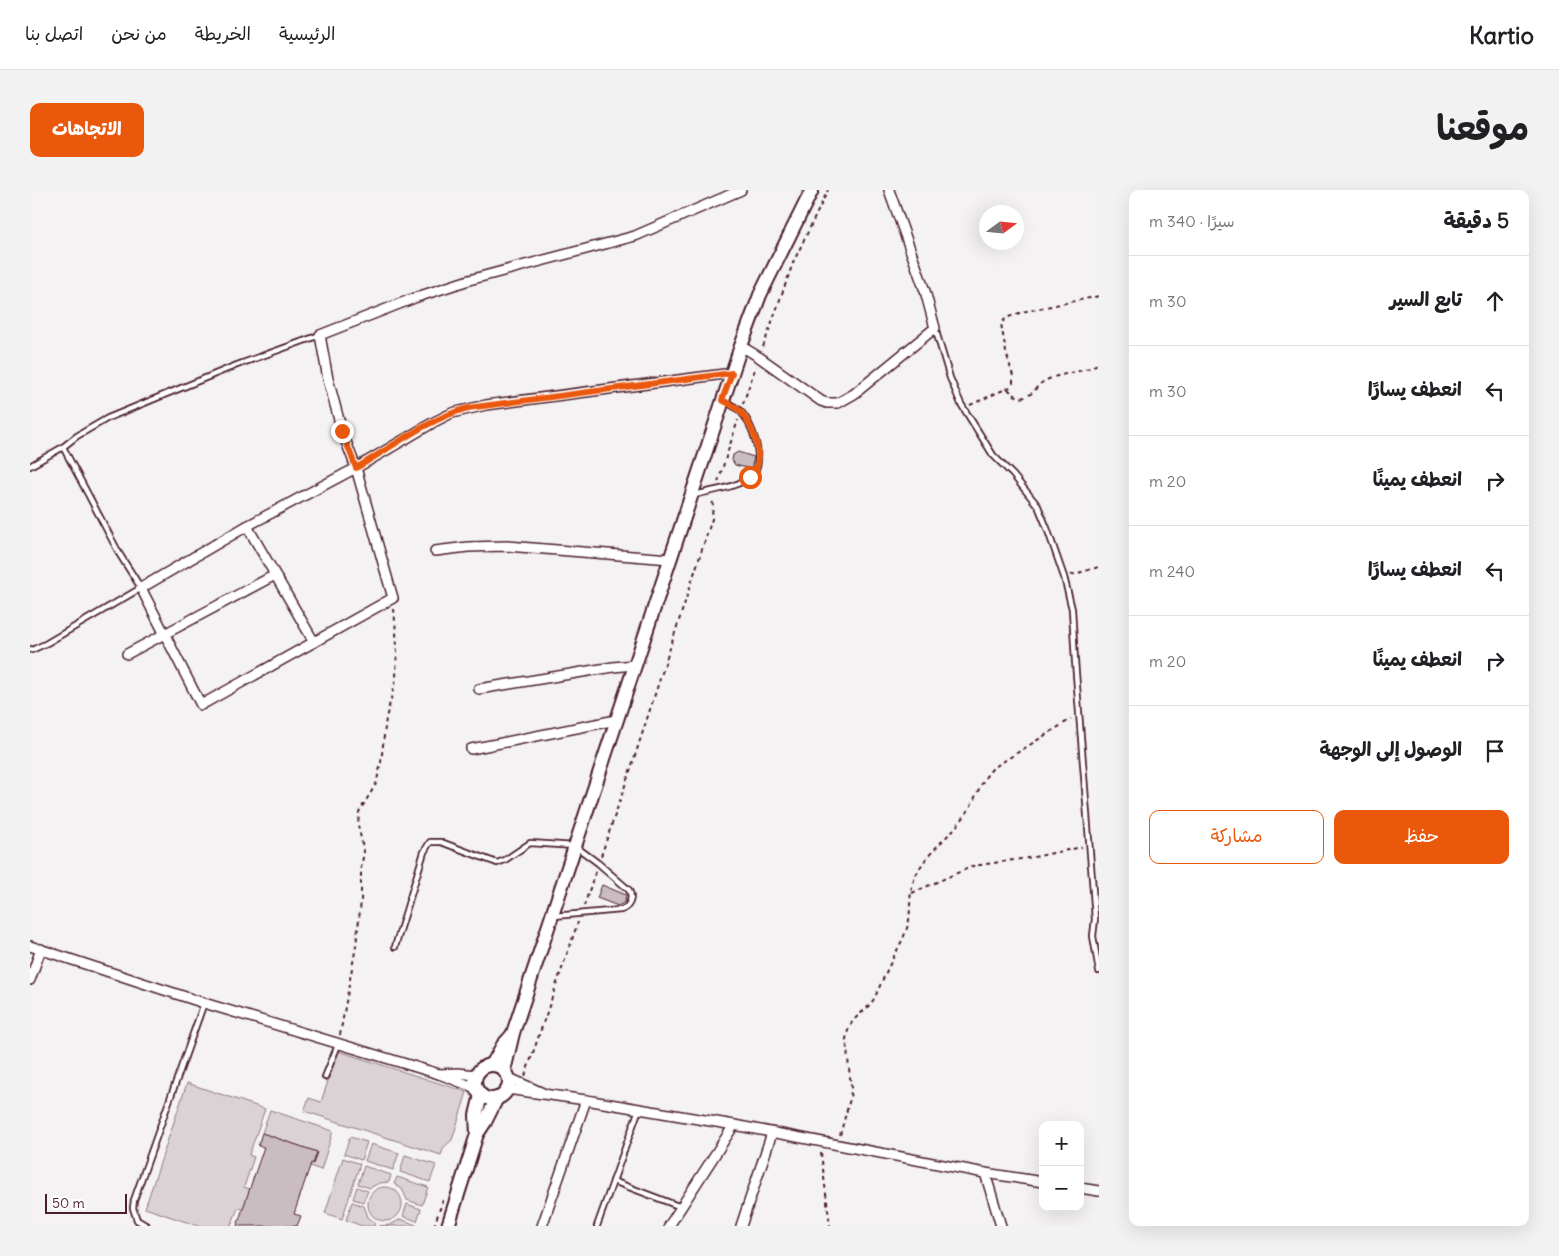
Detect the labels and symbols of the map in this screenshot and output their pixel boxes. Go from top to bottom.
north arrow [979,205,1024,250]
route end [331,420,354,443]
route start [739,466,762,489]
scale bar [45,1191,128,1214]

